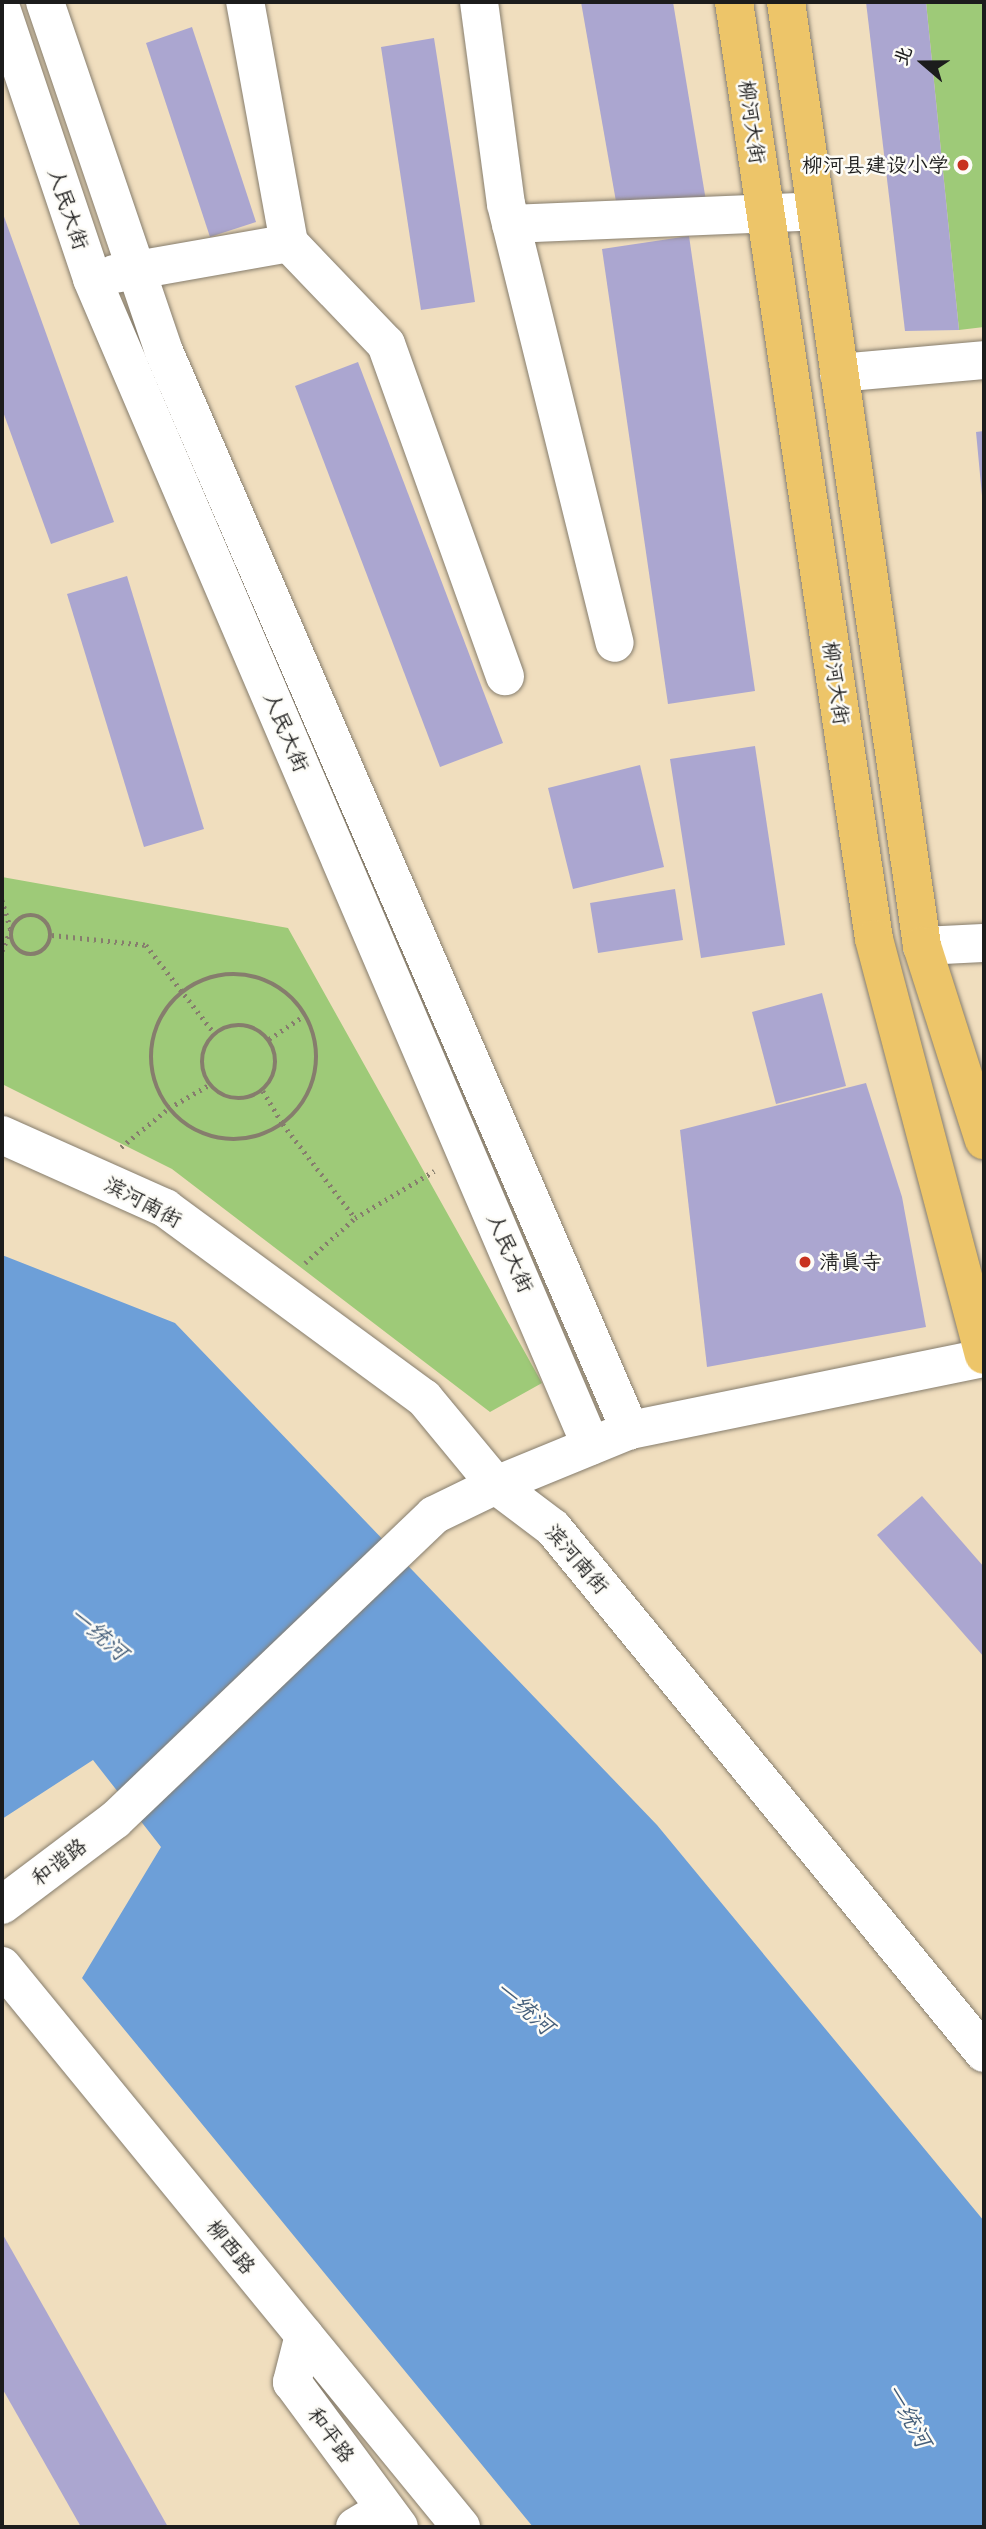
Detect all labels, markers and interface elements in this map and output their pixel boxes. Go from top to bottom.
north arrow [888,28,958,98]
text: 北 [890,43,917,69]
street label: 柳河大街 [734,79,770,165]
place label: 柳河县建设小学 [802,152,949,178]
marker: 柳河县建设小学 [955,157,971,173]
street label: 人民大街 [42,165,94,253]
street label: 柳河大街 [818,640,854,726]
street label: 人民大街 [258,688,314,776]
street label: 滨河南街 [100,1171,186,1233]
street label: 人民大街 [481,1210,539,1296]
place label: 清真寺 [819,1249,882,1275]
marker: 清真寺 [797,1254,813,1270]
street label: 滨河南街 [540,1519,614,1599]
water label: 一统河 [63,1601,133,1667]
street label: 和谐路 [26,1833,92,1891]
water label: 一统河 [489,1975,559,2041]
street label: 柳西路 [201,2215,261,2279]
water label: 一统河 [879,2379,937,2453]
street label: 和平路 [302,2402,360,2468]

